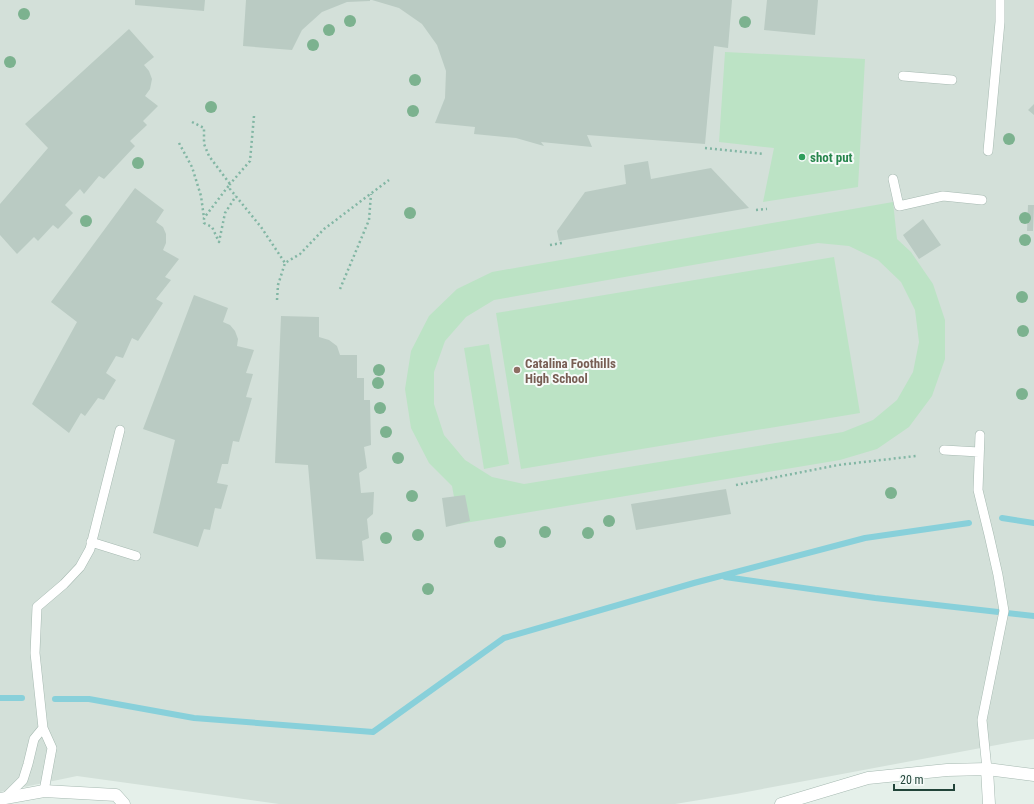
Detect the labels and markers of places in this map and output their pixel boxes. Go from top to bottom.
place label: shot put [810,150,853,165]
marker: shot put [797,152,807,162]
place label: Catalina Foothills High School [525,356,616,386]
marker: Catalina Foothills High School [512,365,522,375]

